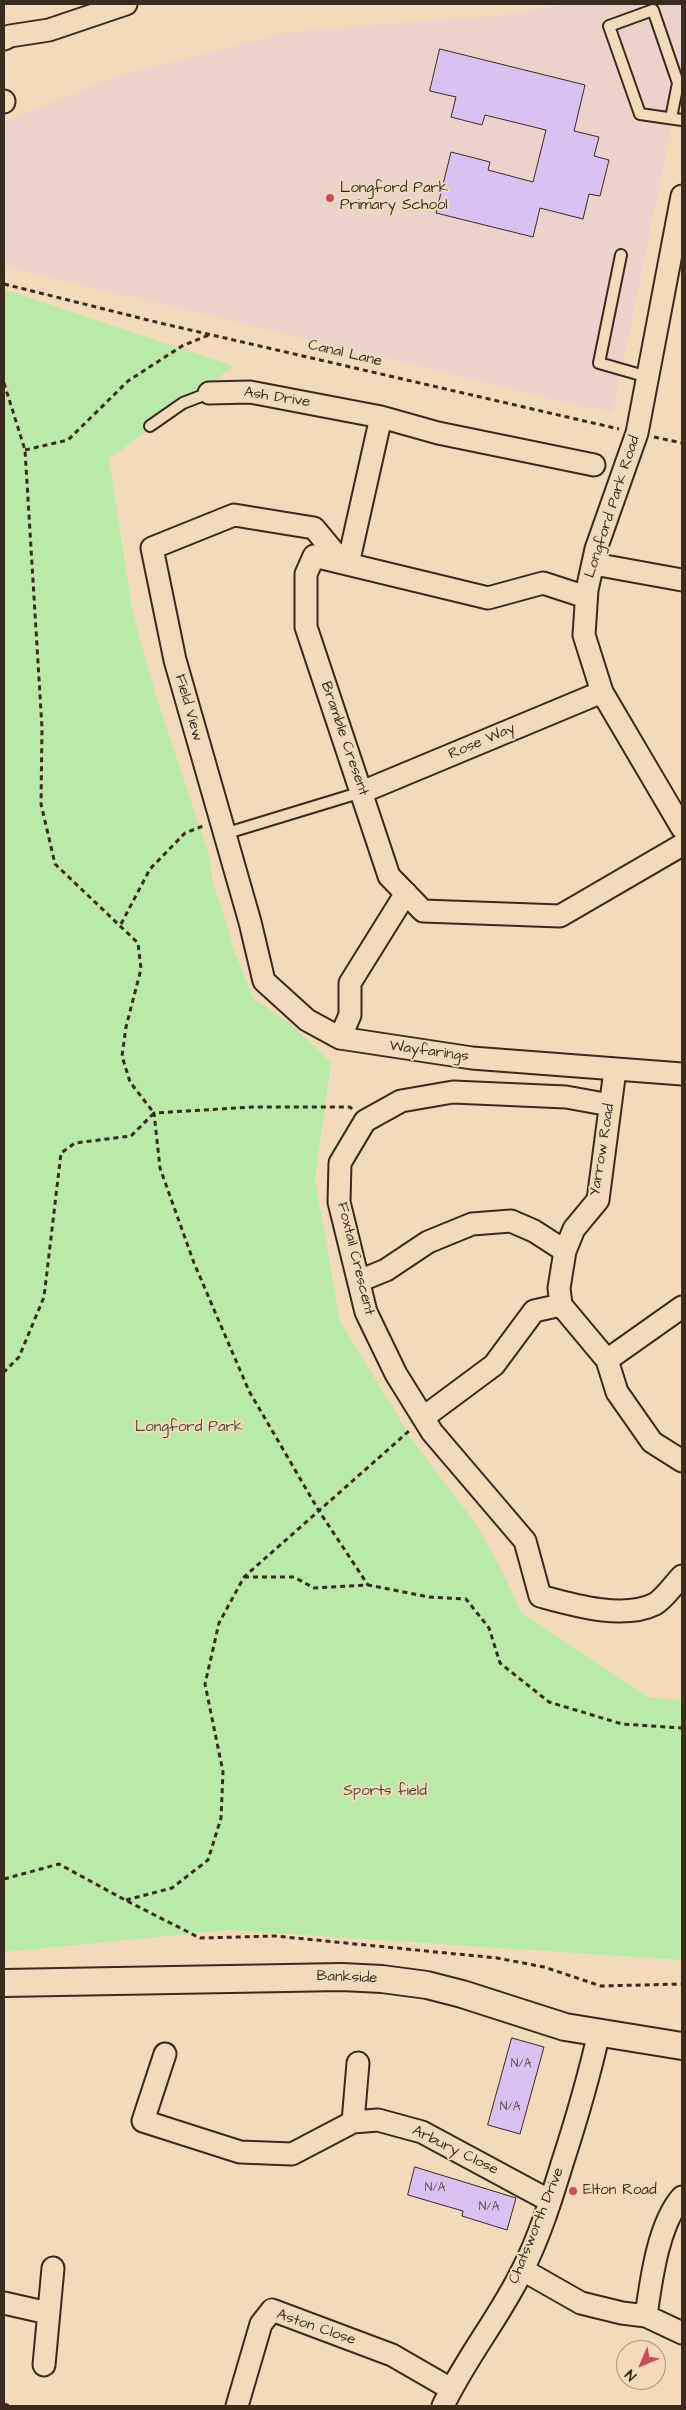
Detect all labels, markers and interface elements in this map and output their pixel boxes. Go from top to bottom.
place label: Longford Park Primary School [340,180,448,215]
marker: Longford Park Primary School [324,192,336,204]
street label: Canal Lane [306,337,384,371]
street label: Ash Drive [243,384,311,412]
street label: Longford Park Road [581,434,645,580]
street label: Field View [170,672,206,744]
street label: Bramble Cresent [316,680,372,798]
street label: Rose Way [446,720,518,764]
street label: Wayfarings [388,1038,470,1066]
street label: Yarrow Road [587,1103,619,1197]
street label: Foxtail Crescent [332,1201,378,1317]
park label: Longford Park [135,1419,243,1437]
park label: Sports field [343,1783,427,1801]
street label: Bankside [316,1968,378,1988]
house number: N/A [511,2057,531,2071]
house number: N/A [500,2100,520,2114]
street label: Arbury Close [409,2122,501,2180]
street label: Chatsworth Drive [505,2165,569,2287]
house number: N/A [425,2181,445,2195]
place label: Elton Road [583,2182,657,2200]
marker: Elton Road [567,2185,579,2197]
house number: N/A [479,2200,499,2214]
street label: Aston Close [274,2306,358,2350]
north arrow [616,2340,666,2390]
text: N [621,2365,641,2385]

